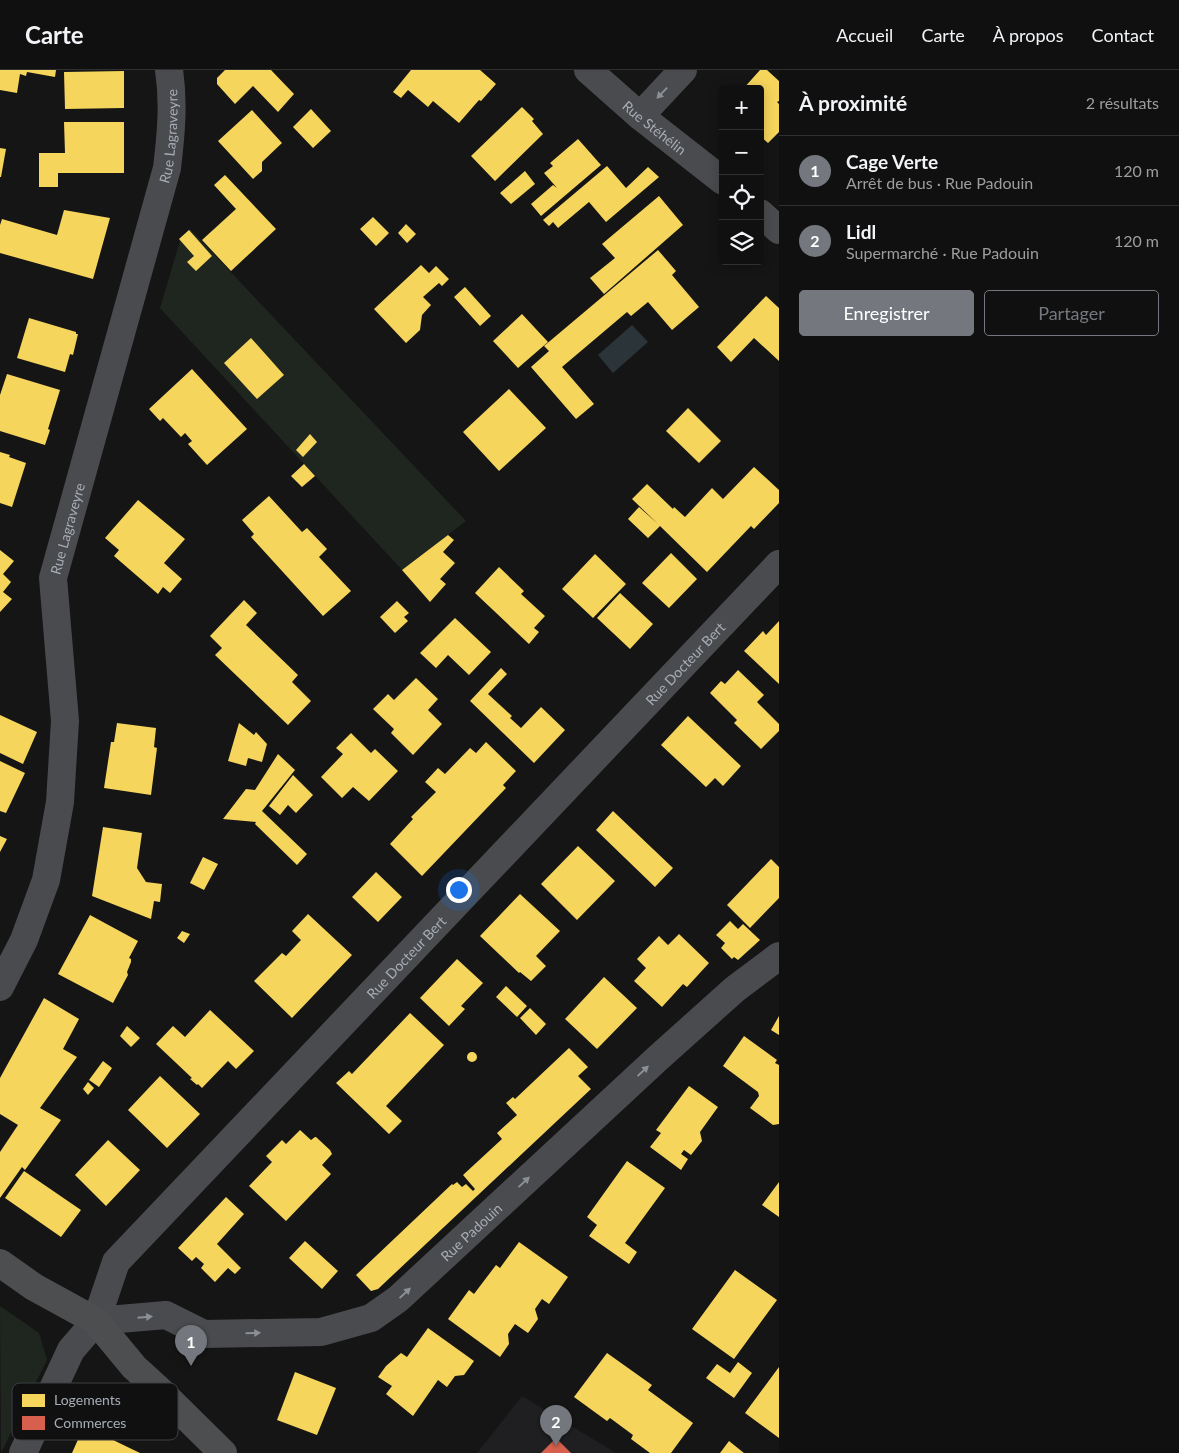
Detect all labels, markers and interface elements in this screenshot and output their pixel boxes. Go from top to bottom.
text: Carte [25,20,84,49]
text: Accueil [836,24,893,46]
text: Carte [921,24,965,46]
text: À propos [993,24,1064,46]
text: Contact [1092,24,1154,46]
map controls [719,85,764,265]
button: + [719,85,764,130]
one-way arrow [656,86,668,98]
street label: Rue Lagraveyre [155,89,180,185]
text: À proximité [799,90,907,115]
text: 2 résultats [1086,93,1159,112]
street label: Rue Stéhélin [620,97,690,158]
button: − [719,130,764,175]
text: Cage Verte [846,150,938,173]
text: 1 [810,161,820,180]
text: 120 m [1114,161,1159,180]
text: Arrêt de bus · Rue Padouin [846,173,1033,192]
button: locate [719,175,764,220]
button: layers [719,220,764,265]
text: Lidl [846,220,876,243]
text: 2 [810,231,820,250]
text: 120 m [1114,231,1159,250]
text: Supermarché · Rue Padouin [846,243,1039,262]
button: Enregistrer [799,290,974,336]
button: Partager [984,290,1159,336]
street label: Rue Lagraveyre [46,481,88,576]
street label: Rue Docteur Bert [641,618,728,708]
your location [446,877,472,903]
street label: Rue Docteur Bert [363,912,449,1002]
one-way arrow [637,1065,649,1077]
one-way arrow [518,1176,530,1188]
street label: Rue Padouin [437,1199,505,1264]
one-way arrow [399,1287,411,1299]
one-way arrow [137,1313,153,1321]
pin: 1 [175,1325,207,1366]
one-way arrow [245,1329,261,1337]
legend [12,1383,178,1440]
text: Logements [54,1391,121,1408]
pin: 2 [540,1405,572,1446]
text: Commerces [54,1414,126,1431]

